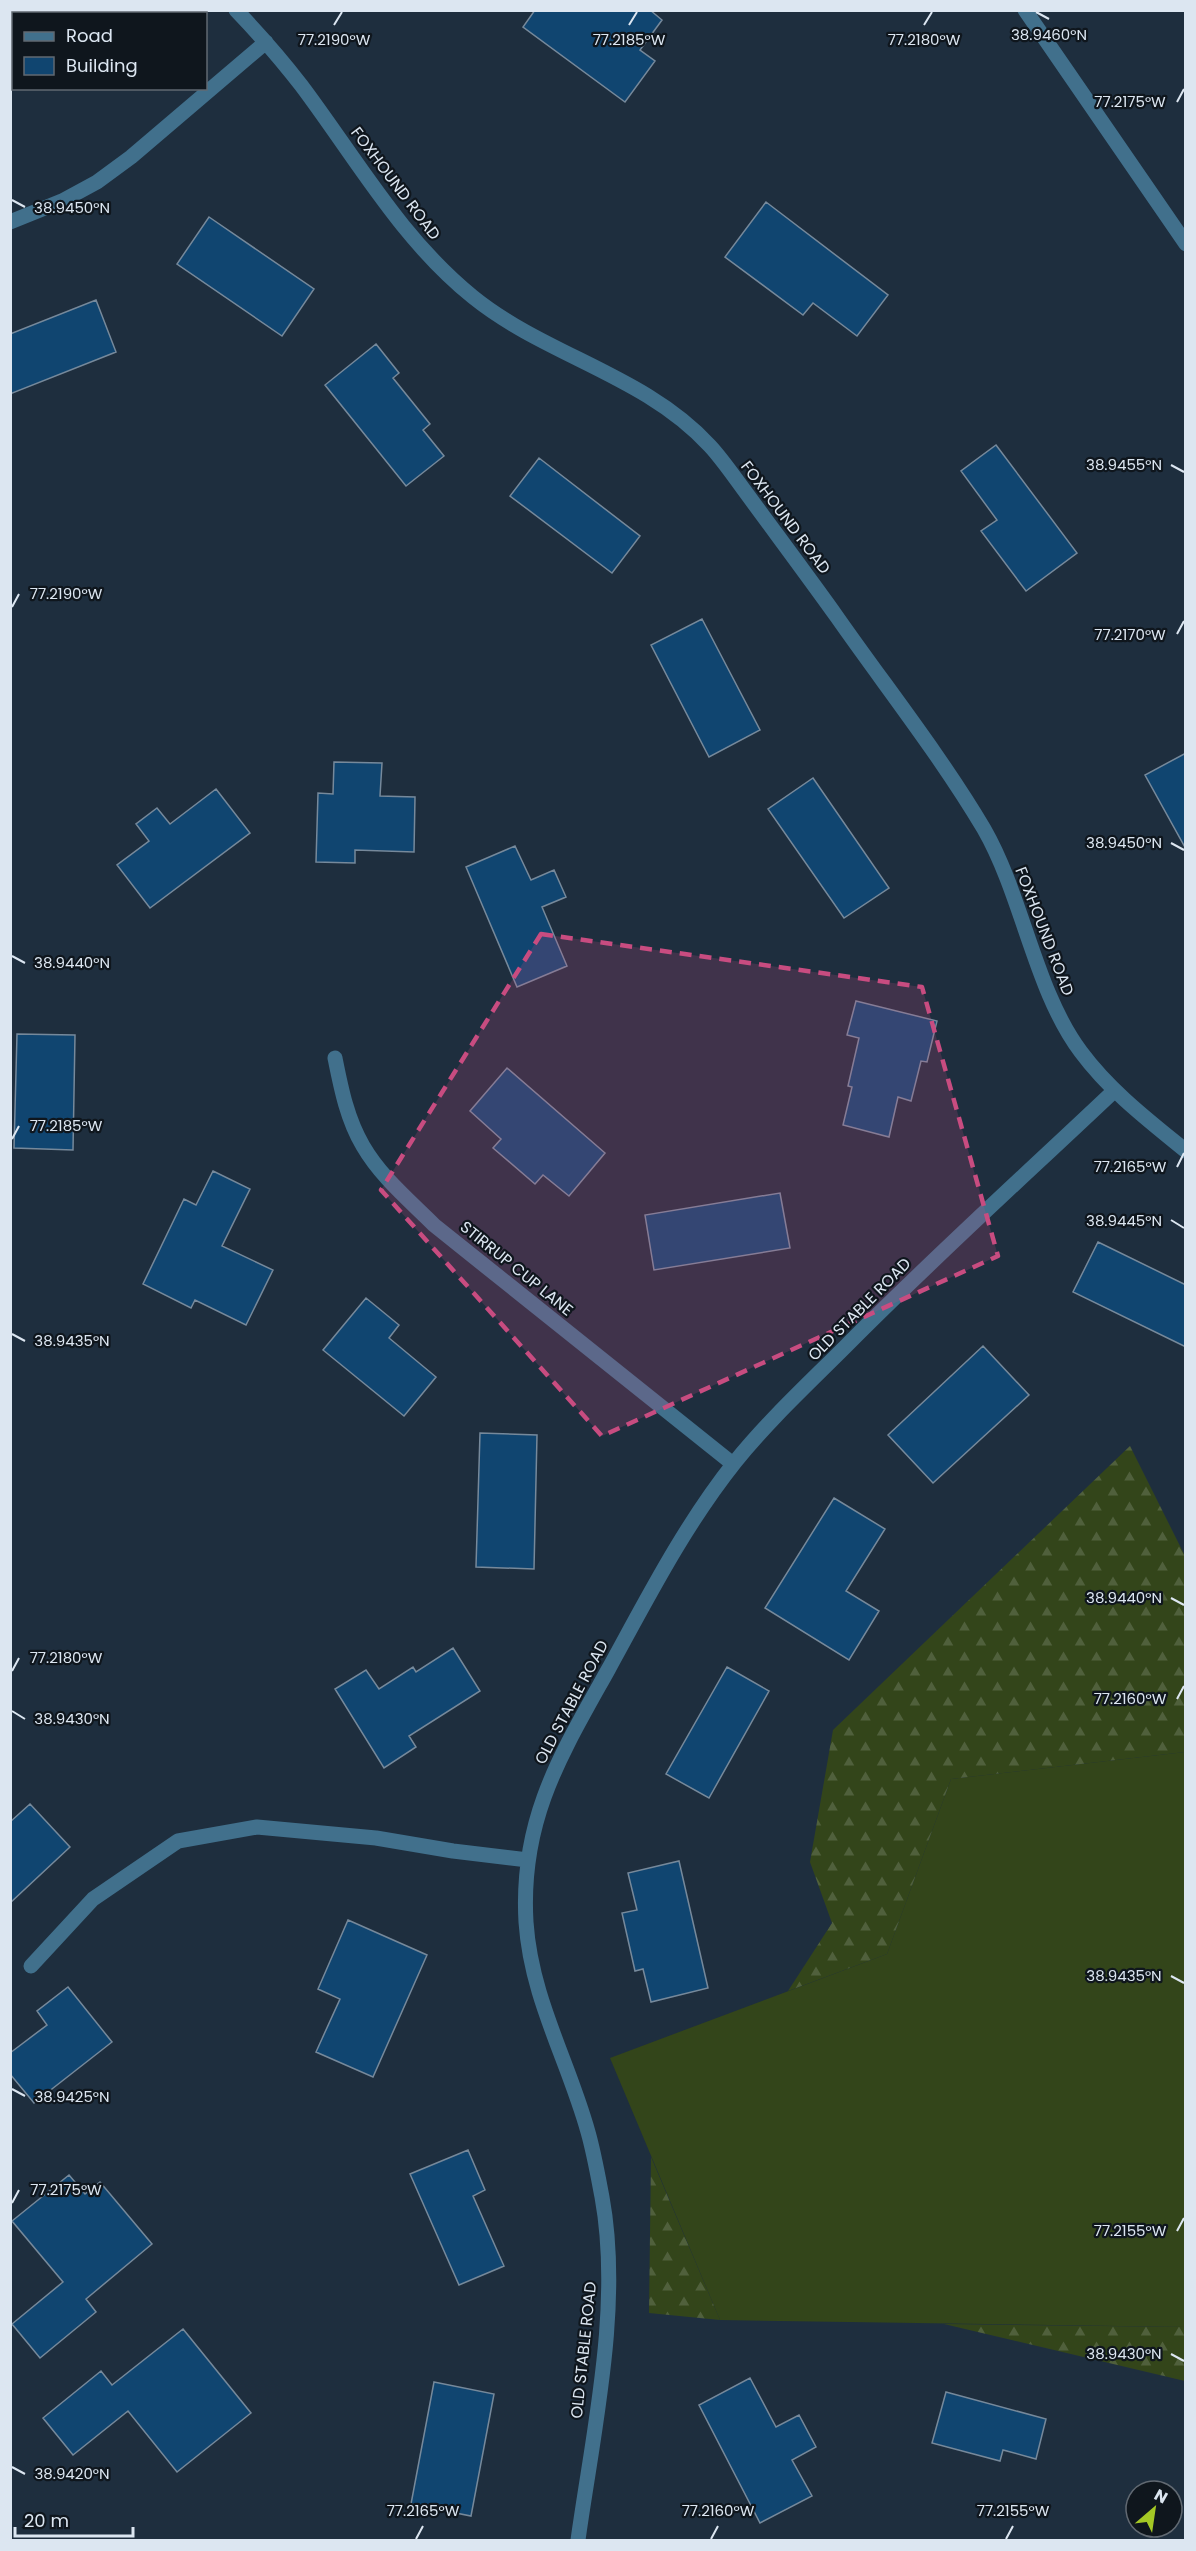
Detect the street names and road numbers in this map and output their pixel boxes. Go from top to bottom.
street label: FOXHOUND ROAD [345,122,446,245]
street label: FOXHOUND ROAD [735,456,836,579]
street label: FOXHOUND ROAD [1009,863,1080,999]
street label: STIRRUP CUP LANE [455,1216,578,1321]
street label: OLD STABLE ROAD [803,1253,916,1366]
street label: OLD STABLE ROAD [529,1636,614,1768]
street label: OLD STABLE ROAD [565,2280,602,2420]

